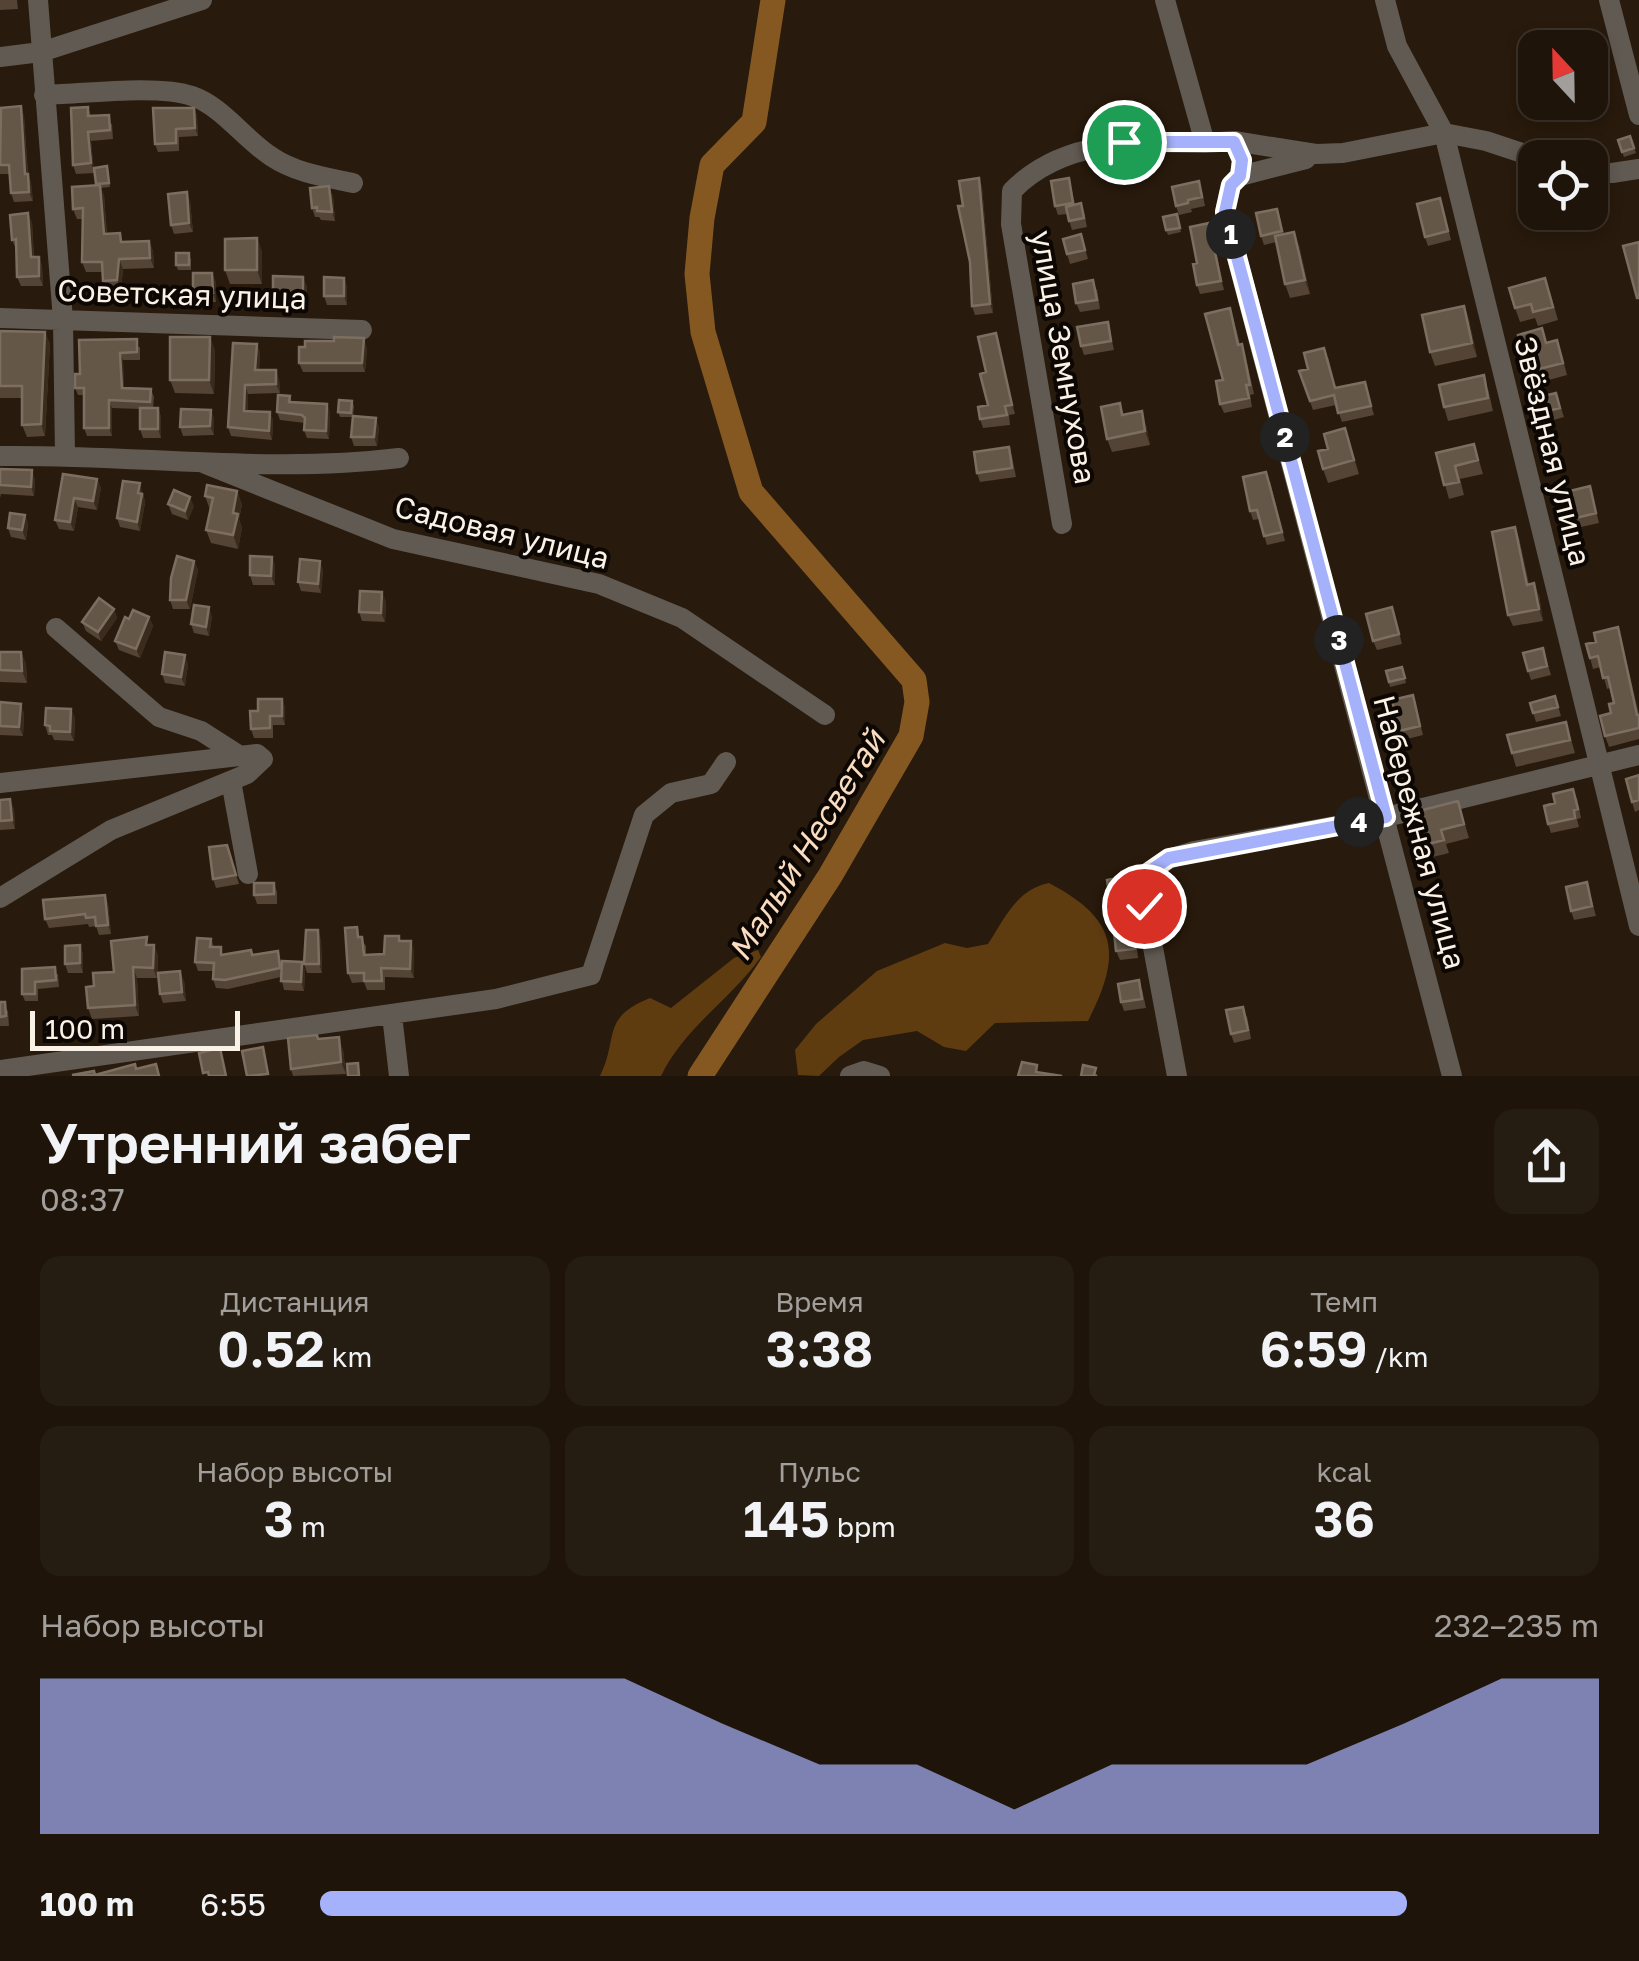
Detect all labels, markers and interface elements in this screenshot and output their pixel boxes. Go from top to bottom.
north arrow [1518,30,1608,120]
map controls [1518,30,1608,230]
pin [1082,100,1167,185]
icon: arrive [1097,115,1152,170]
button: locate [1518,140,1608,230]
pin: 1 [1206,209,1256,259]
text: 1 [1224,217,1238,250]
street label: улица Земнухова [1024,227,1104,487]
street label: Советская улица [57,272,307,316]
street label: Звёздная улица [1507,333,1599,569]
pin: 2 [1260,412,1310,462]
text: 2 [1276,420,1294,453]
street label: Садовая улица [391,488,613,576]
pin: 3 [1314,615,1364,665]
text: 3 [1330,623,1348,656]
street label: Набережная улица [1366,691,1474,973]
water label: Малый Несветай [720,721,894,967]
pin: 4 [1334,797,1384,847]
text: 4 [1350,805,1368,838]
pin [1102,864,1187,949]
icon: check [1117,879,1172,934]
scale bar [30,1006,240,1050]
text: 100 m [45,1012,125,1045]
text: Утренний забег [40,1109,471,1175]
button: share [1494,1109,1599,1214]
text: 08:37 [40,1180,125,1218]
text: Дистанция [220,1285,369,1318]
text: Время [775,1285,864,1318]
text: Темп [1310,1285,1378,1318]
text: 0.52 [217,1318,325,1378]
text: 3:38 [766,1318,873,1378]
text: 6:59 [1260,1318,1368,1378]
text: km [325,1340,372,1373]
text: /km [1368,1340,1429,1373]
text: Набор высоты [196,1455,393,1488]
text: Пульс [778,1455,861,1488]
text: kcal [1317,1455,1372,1488]
text: 3 [264,1488,294,1548]
text: 145 [743,1488,830,1548]
text: 36 [1313,1488,1375,1548]
text: m [294,1510,326,1543]
text: bpm [830,1510,896,1543]
text: Набор высоты [40,1606,265,1644]
text: 232–235 m [1434,1606,1599,1644]
text: 100 m [40,1885,134,1923]
text: 6:55 [200,1885,266,1923]

